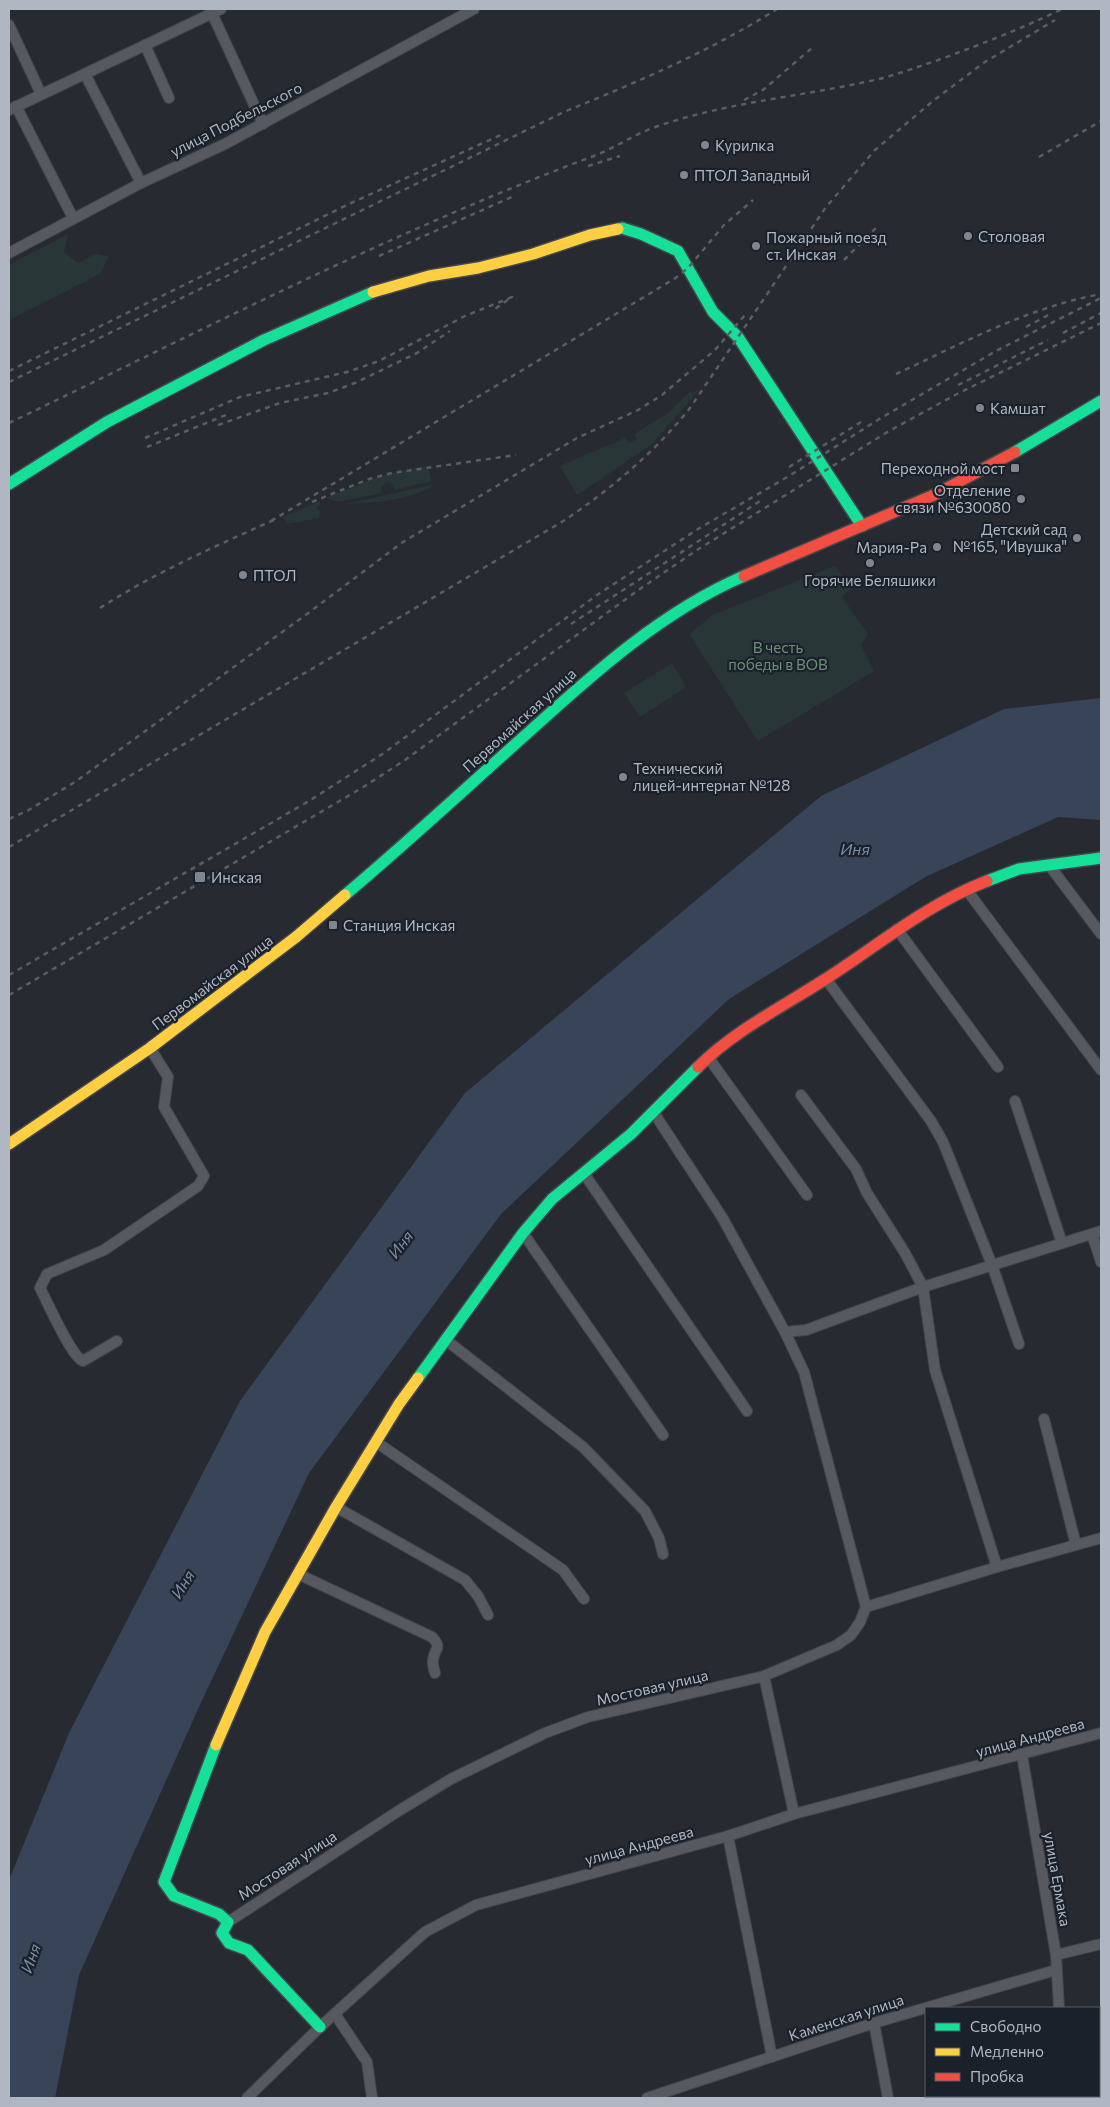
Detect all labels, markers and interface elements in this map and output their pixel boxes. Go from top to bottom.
street label: улица Подбельского [167,78,305,160]
place label: Курилка [715,136,774,154]
marker: Курилка [699,139,711,151]
place label: ПТОЛ Западный [694,166,810,184]
marker: ПТОЛ Западный [678,169,690,181]
place label: Столовая [978,227,1045,245]
place label: Пожарный поезд ст. Инская [766,228,887,263]
marker: Столовая [962,230,974,242]
marker: Пожарный поезд ст. Инская [750,240,762,252]
place label: Камшат [990,399,1046,417]
marker: Камшат [974,402,986,414]
place label: Переходной мост [881,459,1005,477]
marker: Переходной мост [1009,462,1021,474]
place label: Отделение связи №630080 [895,481,1011,516]
marker: Отделение связи №630080 [1015,493,1027,505]
place label: Детский сад №165, "Ивушка" [953,520,1067,555]
marker: Детский сад №165, "Ивушка" [1071,532,1083,544]
place label: Мария-Ра [856,538,927,556]
marker: Мария-Ра [931,541,943,553]
marker: Горячие Беляшики [864,557,876,569]
place label: ПТОЛ [253,566,297,584]
marker: ПТОЛ [237,569,249,581]
place label: Горячие Беляшики [804,571,936,589]
park label: В честь победы в ВОВ [728,638,828,673]
street label: Первомайская улица [458,664,580,776]
place label: Технический лицей-интернат №128 [633,759,790,794]
marker: Технический лицей-интернат №128 [617,771,629,783]
water label: Иня [840,839,870,858]
place label: Инская [211,868,262,886]
marker: Инская [193,870,207,884]
place label: Станция Инская [343,916,455,934]
marker: Станция Инская [327,919,339,931]
street label: Первомайская улица [148,931,276,1033]
water label: Иня [383,1226,417,1262]
water label: Иня [166,1566,198,1602]
street label: Мостовая улица [594,1665,710,1709]
street label: улица Андреева [974,1714,1086,1760]
street label: улица Андреева [583,1822,695,1868]
street label: Мостовая улица [234,1826,340,1904]
street label: улица Ермака [1041,1830,1075,1928]
water label: Иня [16,1941,44,1975]
street label: Каменская улица [786,1990,906,2044]
legend [925,2007,1100,2097]
text: Свободно [970,2017,1041,2035]
text: Медленно [970,2042,1044,2060]
text: Пробка [970,2067,1024,2085]

